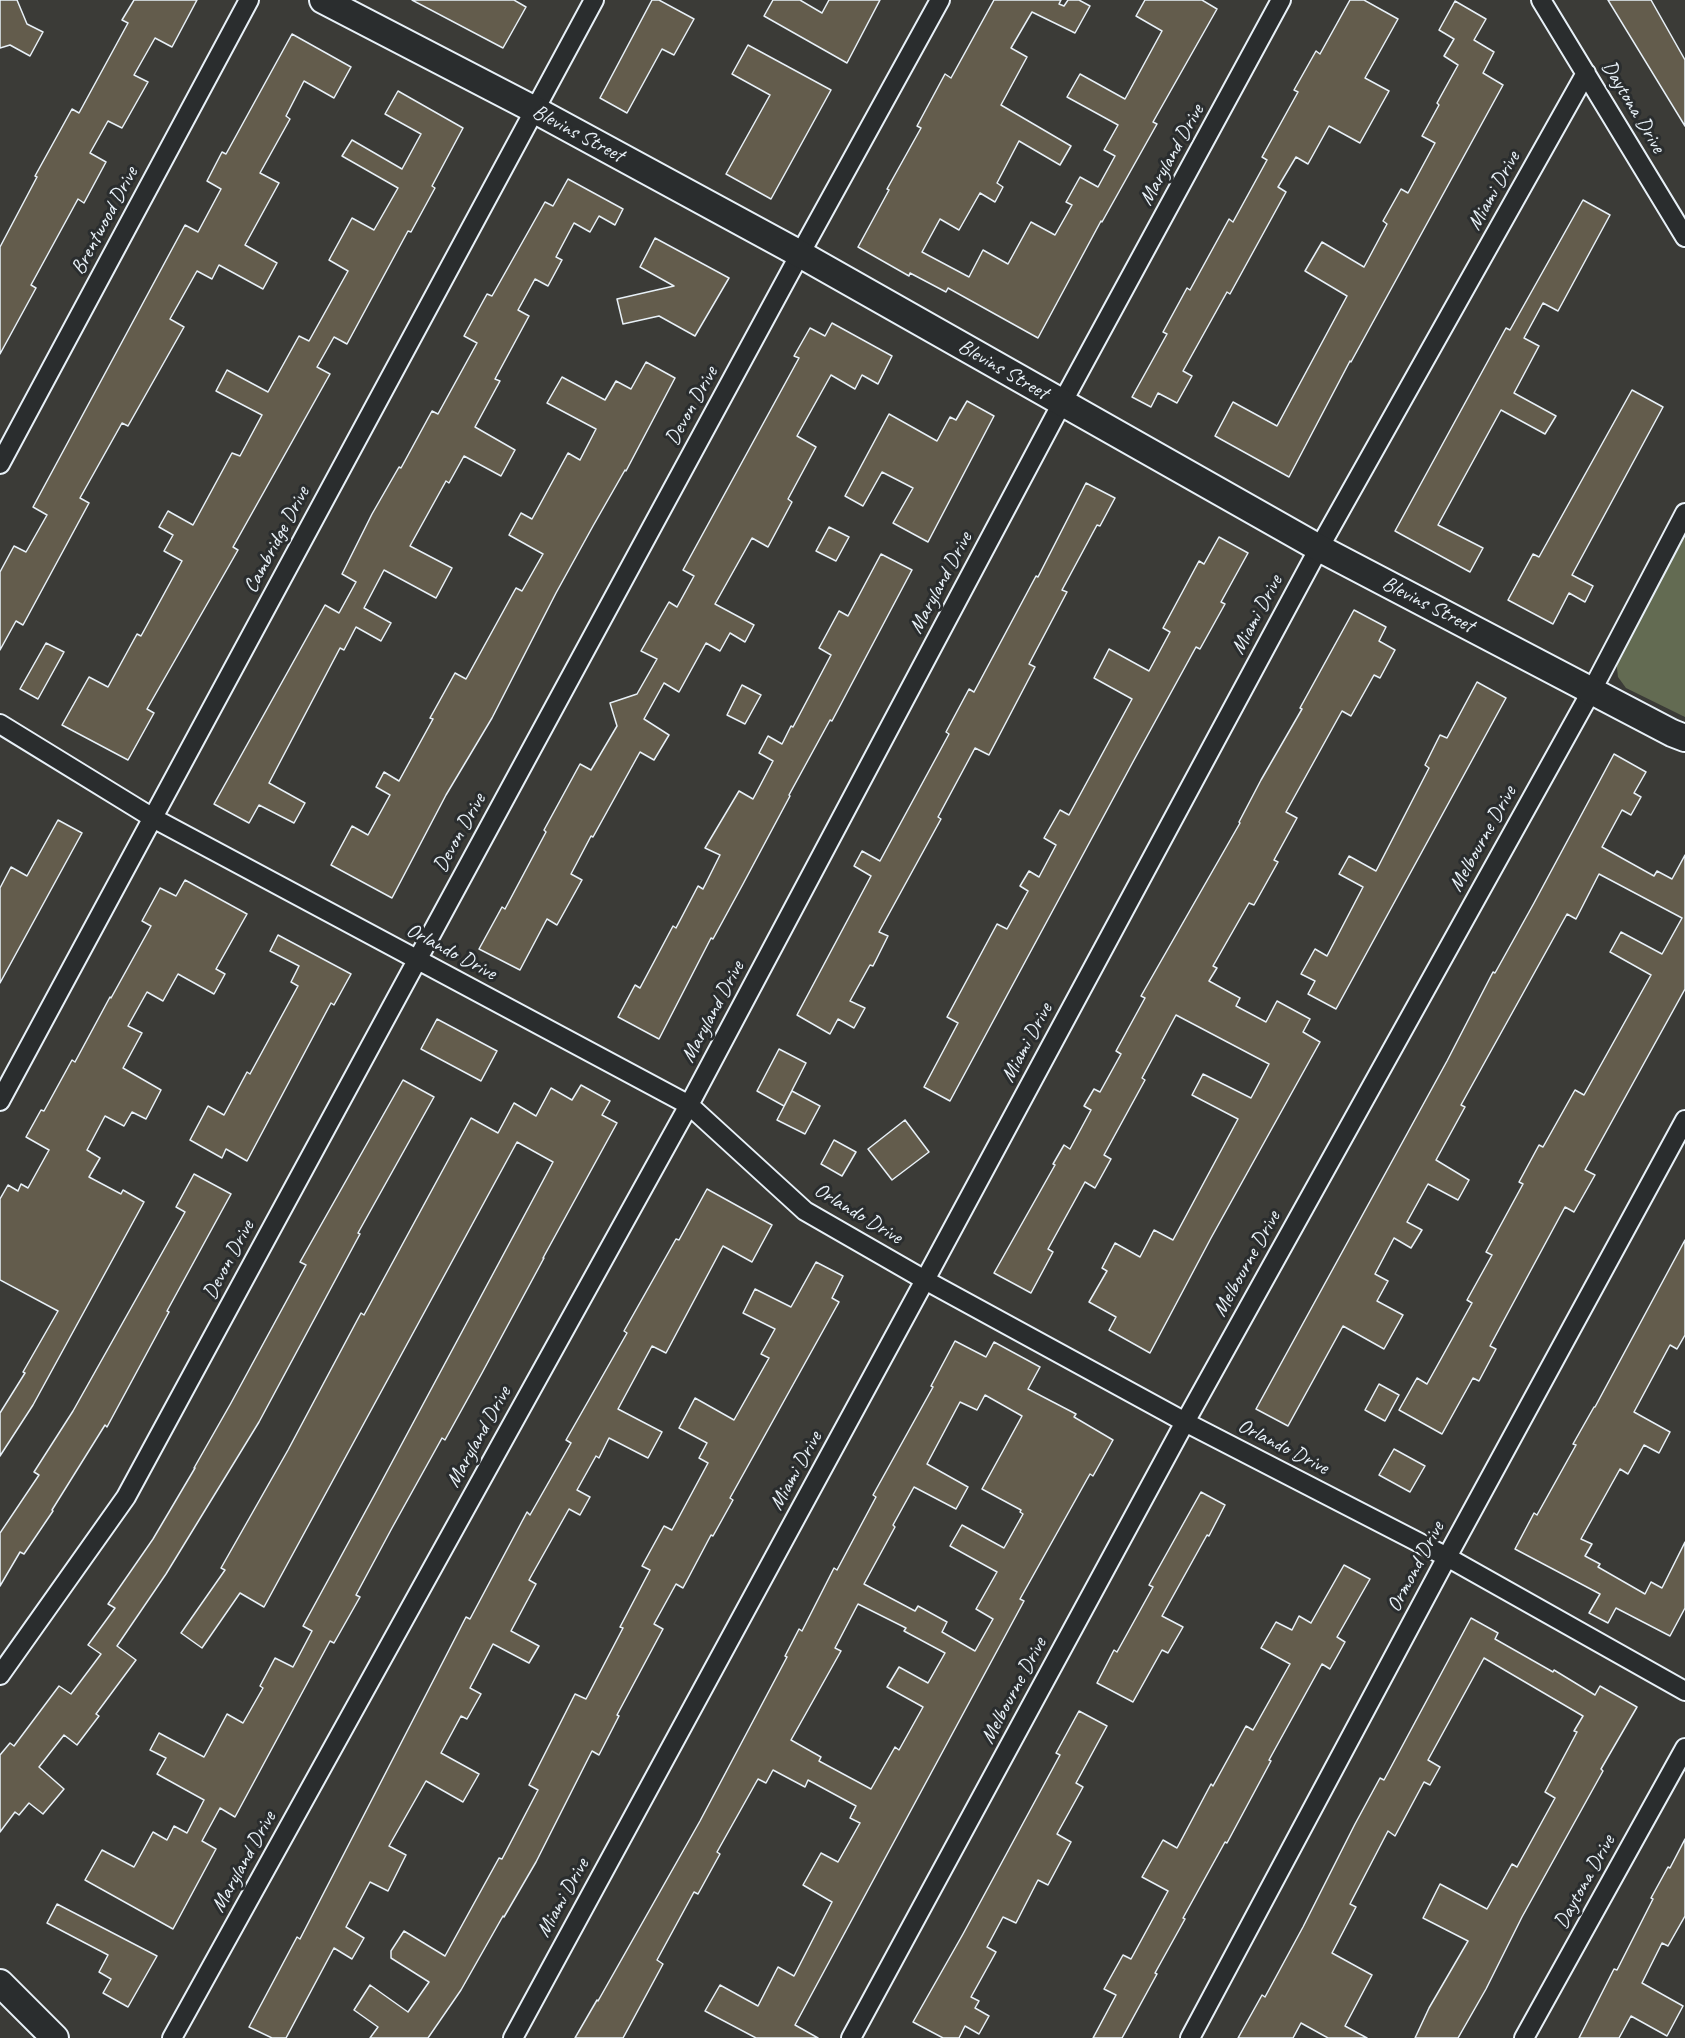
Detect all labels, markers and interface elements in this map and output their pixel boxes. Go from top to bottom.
street label: Daytona Drive [1596,56,1670,158]
street label: Blevins Street [528,99,628,169]
street label: Maryland Drive [1134,100,1210,210]
street label: Miami Drive [1462,147,1526,235]
street label: Brentwood Drive [66,163,144,279]
street label: Blevins Street [953,334,1053,406]
street label: Devon Drive [660,362,724,450]
street label: Cambridge Drive [238,483,316,597]
street label: Maryland Drive [904,528,978,638]
street label: Miami Drive [1226,571,1288,659]
street label: Blevins Street [1378,571,1478,639]
street label: Melbourne Drive [1444,782,1522,896]
street label: Devon Drive [428,789,492,877]
street label: Orlando Drive [402,918,500,986]
street label: Maryland Drive [676,957,750,1067]
street label: Miami Drive [996,999,1058,1087]
street label: Orlando Drive [809,1178,907,1250]
street label: Melbourne Drive [1208,1207,1286,1321]
street label: Devon Drive [198,1216,260,1304]
street label: Maryland Drive [441,1382,517,1492]
street label: Orlando Drive [1233,1413,1333,1481]
street label: Miami Drive [764,1427,828,1515]
street label: Ormond Drive [1382,1517,1450,1617]
street label: Melbourne Drive [975,1634,1053,1748]
street label: Maryland Drive [206,1807,282,1917]
street label: Daytona Drive [1549,1831,1621,1933]
street label: Miami Drive [531,1854,595,1942]

